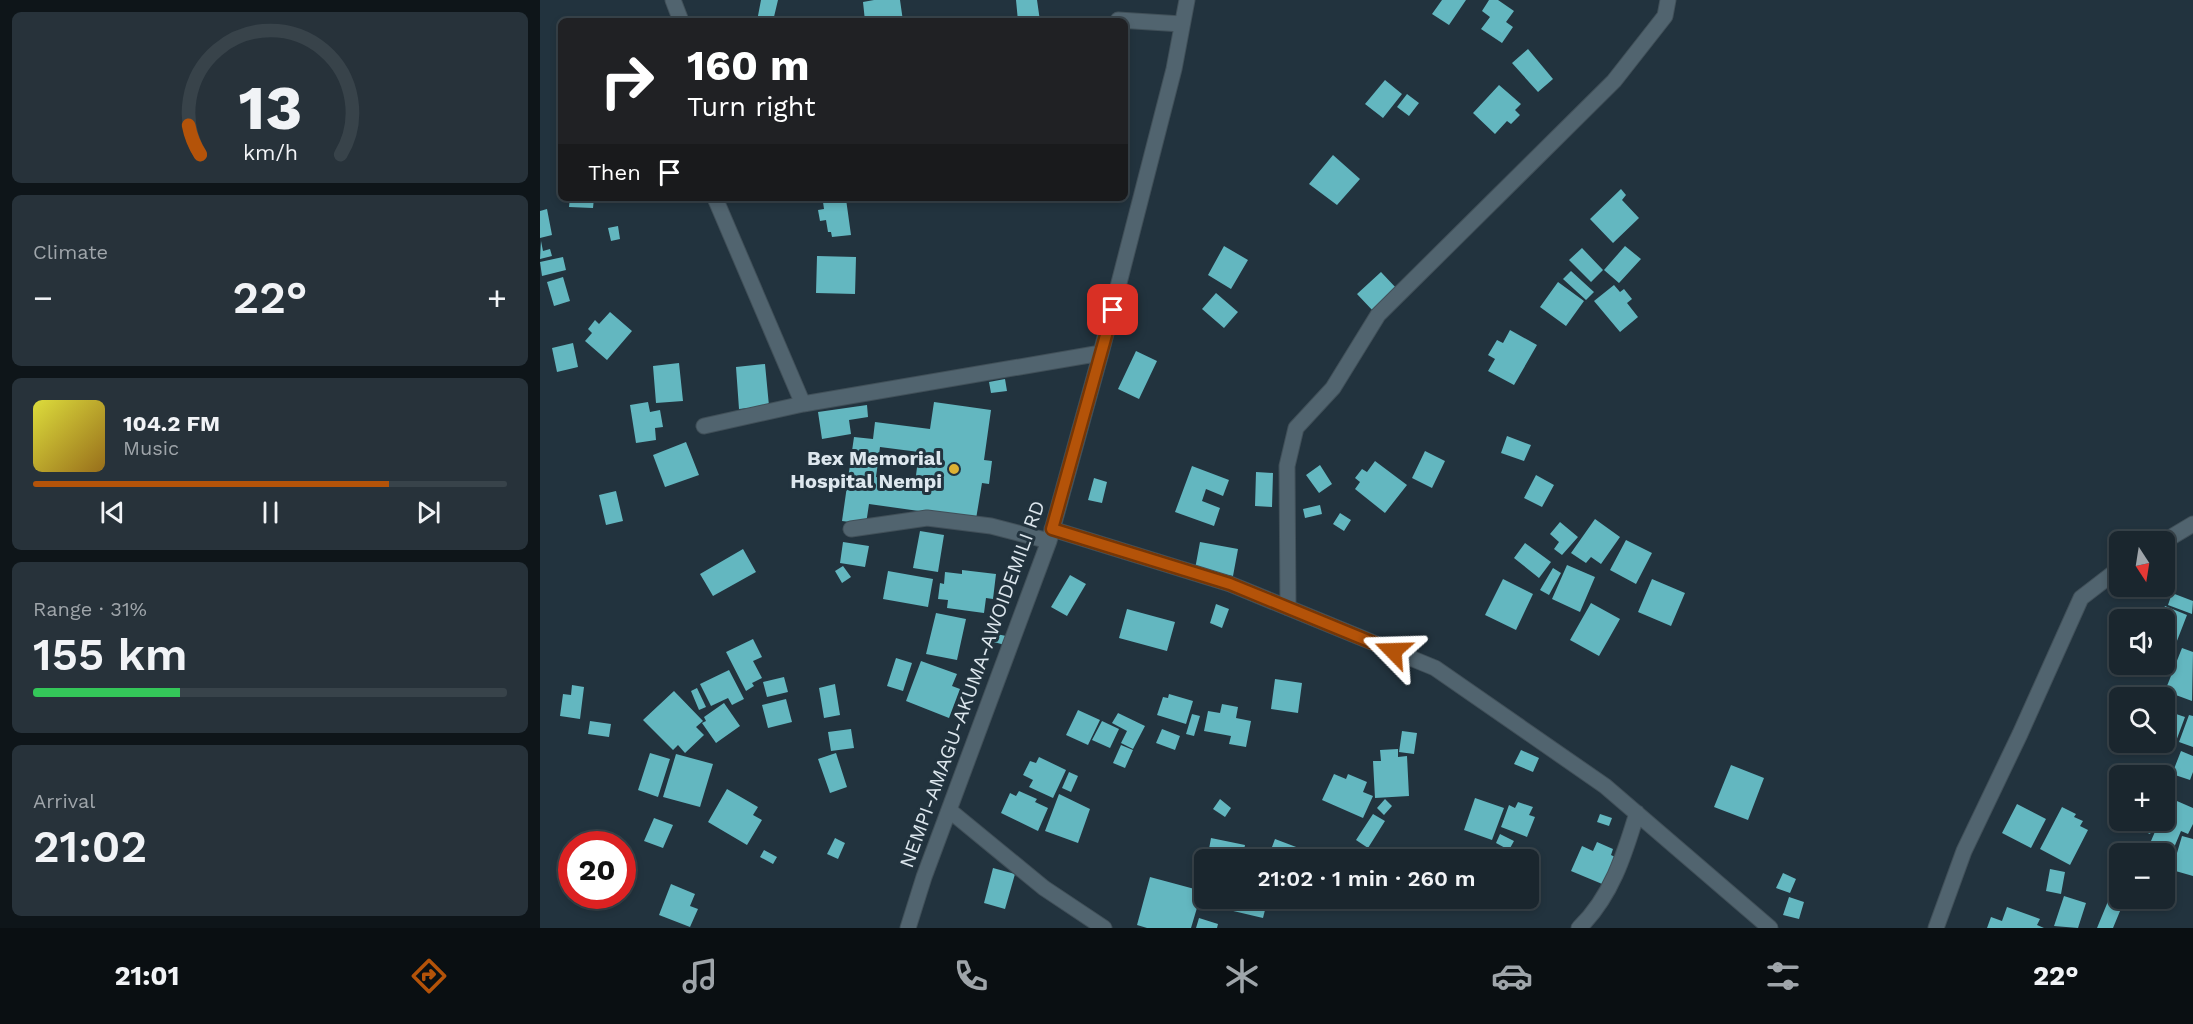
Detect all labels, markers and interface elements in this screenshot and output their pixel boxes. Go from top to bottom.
text: 160 m [687,41,810,90]
icon: right [588,42,666,120]
text: 13 [238,71,302,144]
text: Turn right [687,91,816,123]
text: km/h [242,140,298,165]
icon: arrive [653,156,686,189]
text: Then [588,160,641,185]
text: Climate [33,240,108,264]
text: 22° [233,271,307,324]
text: − [33,278,53,317]
text: + [487,278,507,317]
pin [1087,284,1138,335]
icon: arrive [1096,293,1129,326]
text: 104.2 FM [123,411,220,436]
text: Music [123,436,179,460]
place label: Bex Memorial Hospital Nempi [790,446,942,493]
marker: Bex Memorial Hospital Nempi [947,462,961,476]
icon: previous [96,496,129,529]
icon: pause [254,496,287,529]
icon: next [412,496,445,529]
street label: NEMPI-AMAGU-AKUMA-AWOIDEMILI RD [894,497,1050,871]
north arrow [2109,531,2175,597]
map controls [2109,531,2175,909]
text: Range · 31% [33,597,147,621]
button: sound [2109,609,2175,675]
position arrow [1361,619,1425,683]
text: 155 km [33,628,188,681]
button: search [2109,687,2175,753]
button: + [2109,765,2175,831]
text: Arrival [33,789,95,813]
text: 21:02 [33,820,147,873]
speed limit sign: 20 [558,831,636,909]
button: − [2109,843,2175,909]
text: 21:02 · 1 min · 260 m [1257,866,1476,891]
icon: directions [408,955,450,997]
icon: music [679,955,721,997]
icon: phone [950,955,992,997]
icon: climate [1221,955,1263,997]
icon: car [1491,955,1533,997]
icon: filters [1762,955,1804,997]
text: 21:01 [114,960,179,992]
text: 22° [2033,960,2079,992]

